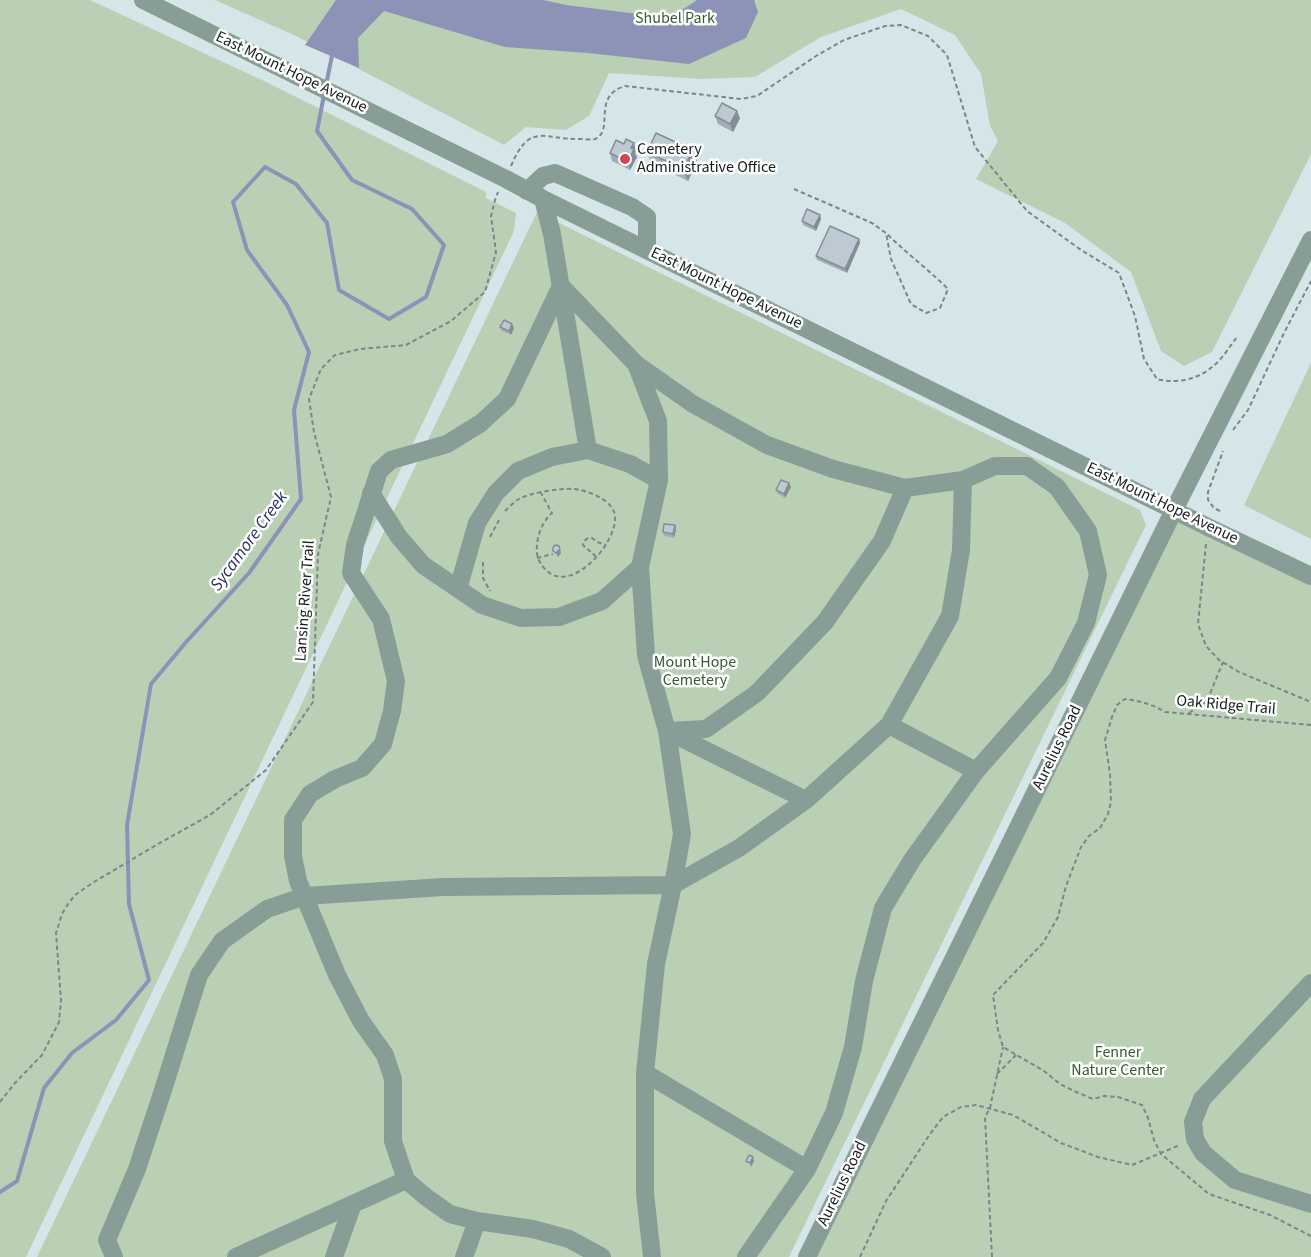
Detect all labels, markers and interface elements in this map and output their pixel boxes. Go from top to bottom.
park label: Shubel Park [635,9,715,29]
street label: East Mount Hope Avenue [212,28,370,118]
place label: Cemetery Administrative Office [637,140,776,178]
marker: Cemetery Administrative Office [618,152,632,166]
street label: East Mount Hope Avenue [647,244,805,334]
street label: East Mount Hope Avenue [1083,459,1241,549]
water label: Sycamore Creek [207,488,293,596]
street label: Lansing River Trail [292,540,320,662]
park label: Mount Hope Cemetery [654,653,736,691]
street label: Oak Ridge Trail [1175,692,1277,720]
street label: Aurelius Road [1029,703,1087,793]
park label: Fenner Nature Center [1071,1043,1165,1081]
street label: Aurelius Road [814,1139,872,1229]

